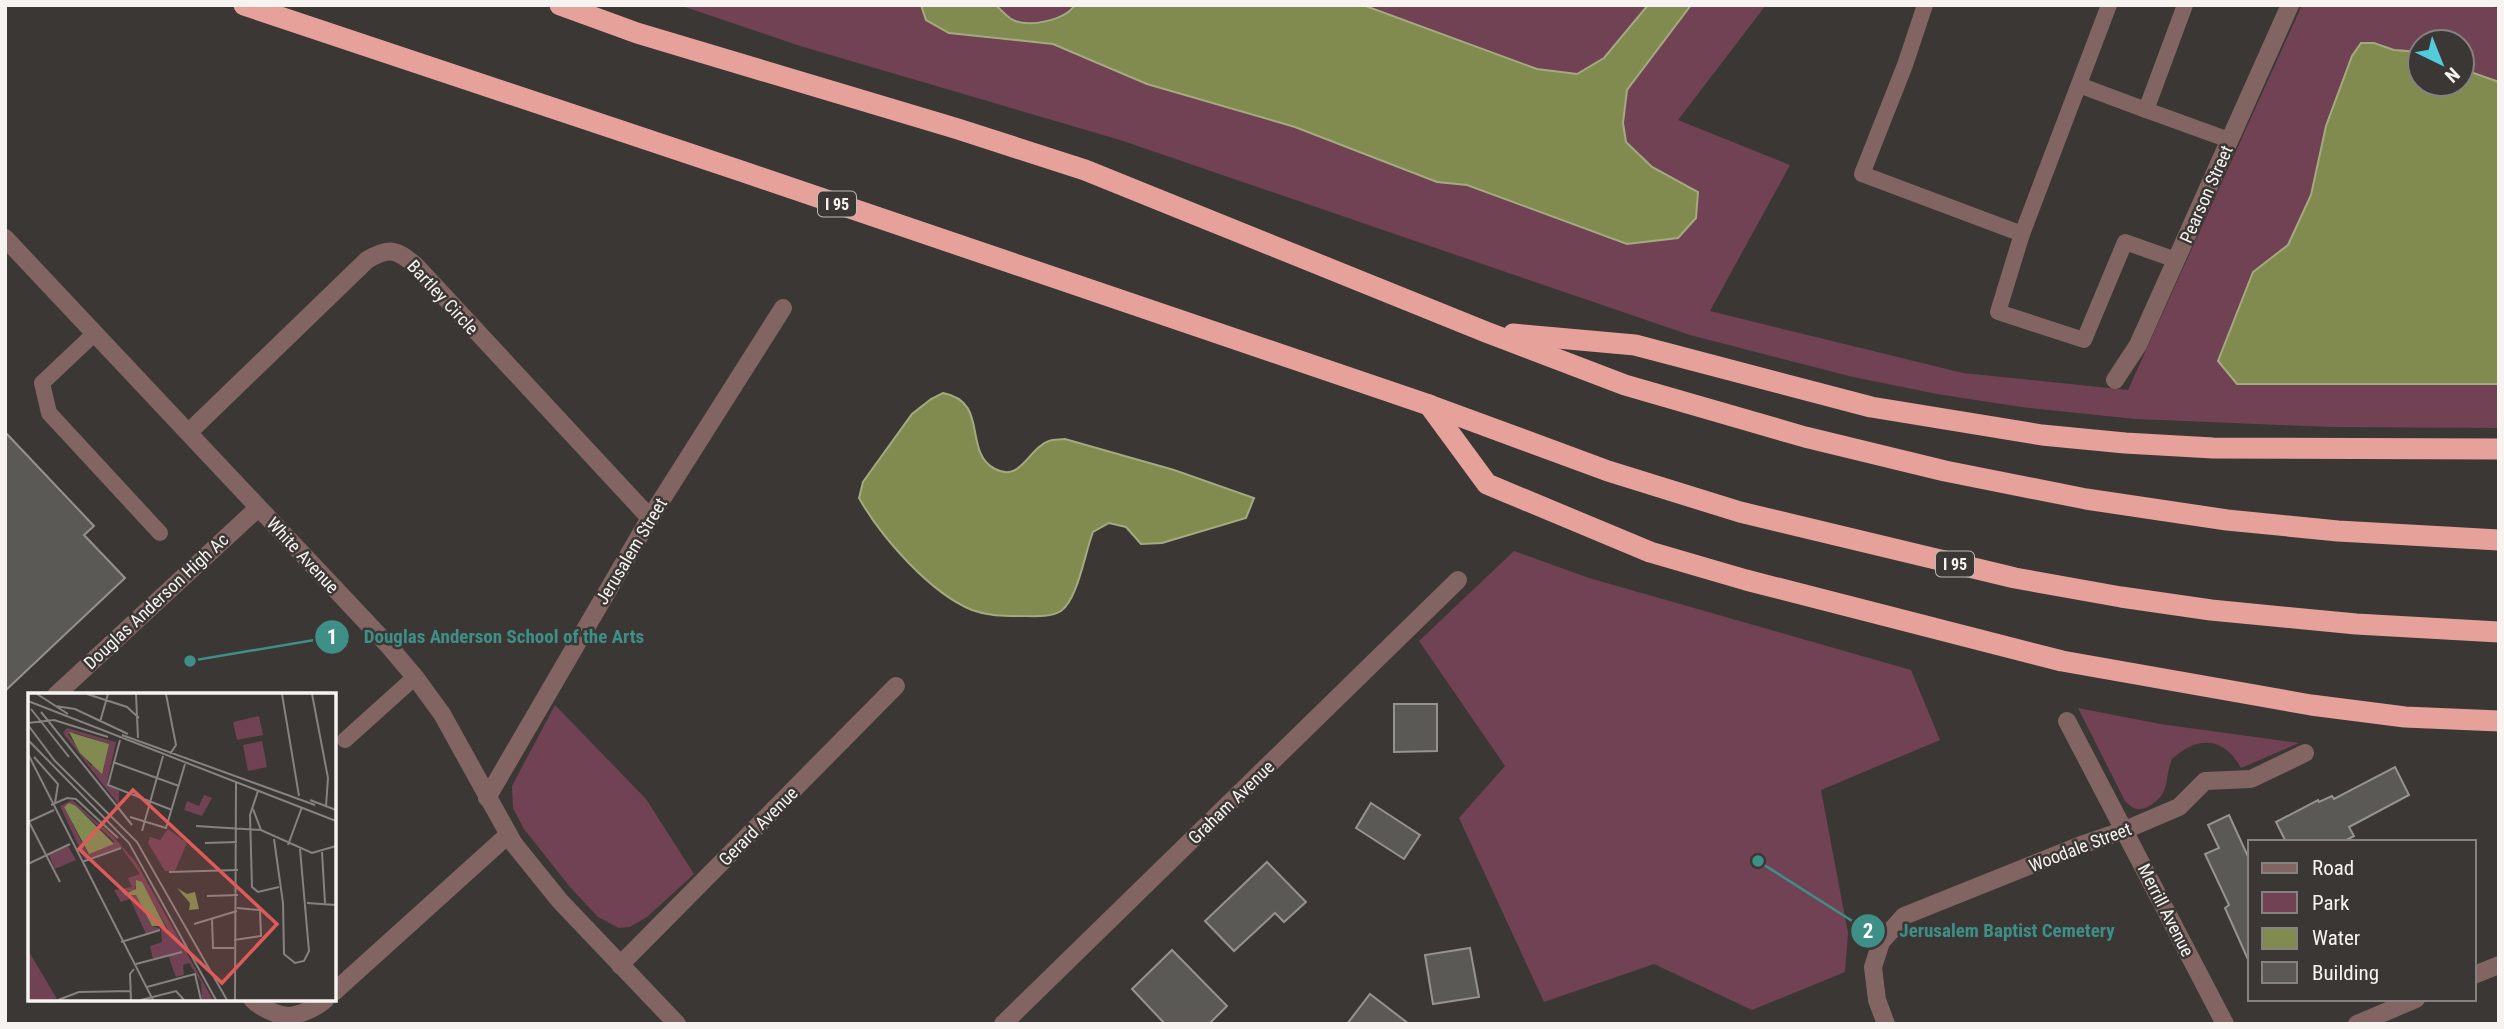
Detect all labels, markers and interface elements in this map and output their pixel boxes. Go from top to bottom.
north arrow [2406,28,2476,98]
text: N [2440,63,2464,87]
street label: Pearson Street [2175,142,2237,246]
road number: I 95 [818,192,856,216]
street label: Bartley Circle [403,255,483,339]
street label: Jerusalem Street [591,494,671,608]
street label: White Avenue [262,513,344,597]
street label: Douglas Anderson High Ac [79,529,233,673]
road number: I 95 [1936,552,1974,576]
callout: Douglas Anderson School of the Arts [315,617,658,657]
text: 1 [327,625,337,649]
text: Douglas Anderson School of the Arts [364,625,644,648]
inset map [28,693,336,1001]
street label: Graham Avenue [1184,756,1278,848]
street label: Gerard Avenue [714,782,802,870]
street label: Woodale Street [2026,818,2134,876]
legend [2248,840,2476,1001]
text: Road [2312,856,2354,880]
street label: Merrill Avenue [2134,860,2198,960]
text: Park [2312,891,2350,915]
callout: Jerusalem Baptist Cemetery [1850,911,2128,951]
text: 2 [1863,919,1873,943]
text: Jerusalem Baptist Cemetery [1899,919,2115,942]
text: Water [2312,926,2360,950]
text: Building [2312,961,2379,985]

